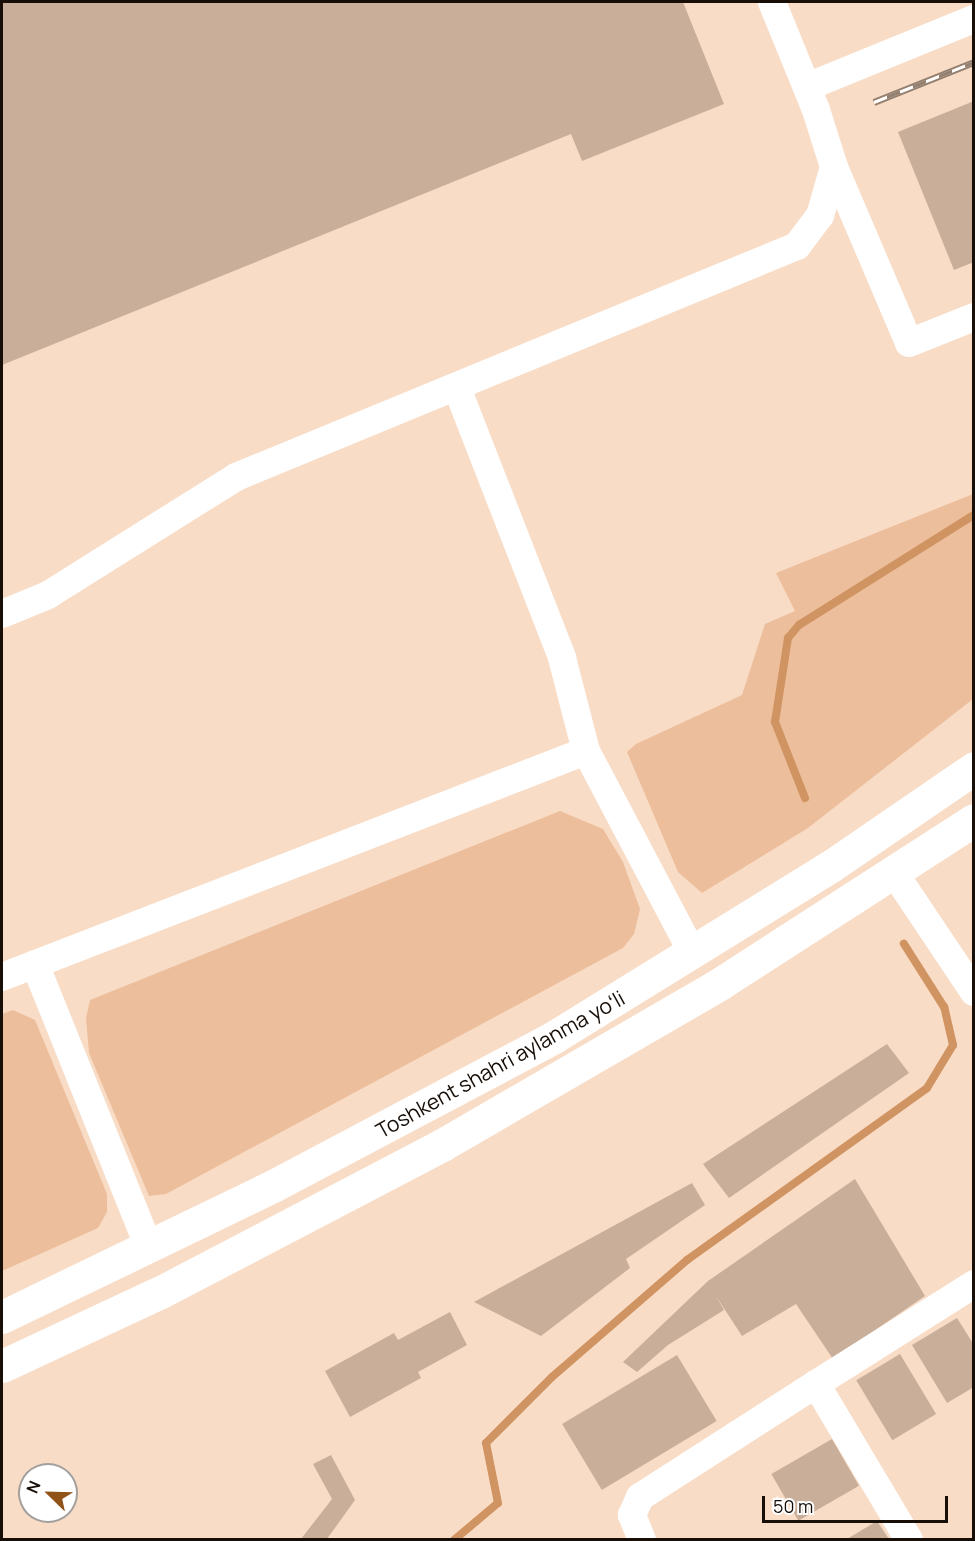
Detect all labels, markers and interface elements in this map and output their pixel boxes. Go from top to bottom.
street label: Toshkent shahri aylanma yoʻli [371,985,629,1143]
north arrow [18,1463,78,1523]
text: N [21,1477,46,1496]
scale bar [765,1484,951,1522]
text: 50 m [773,1494,813,1518]

